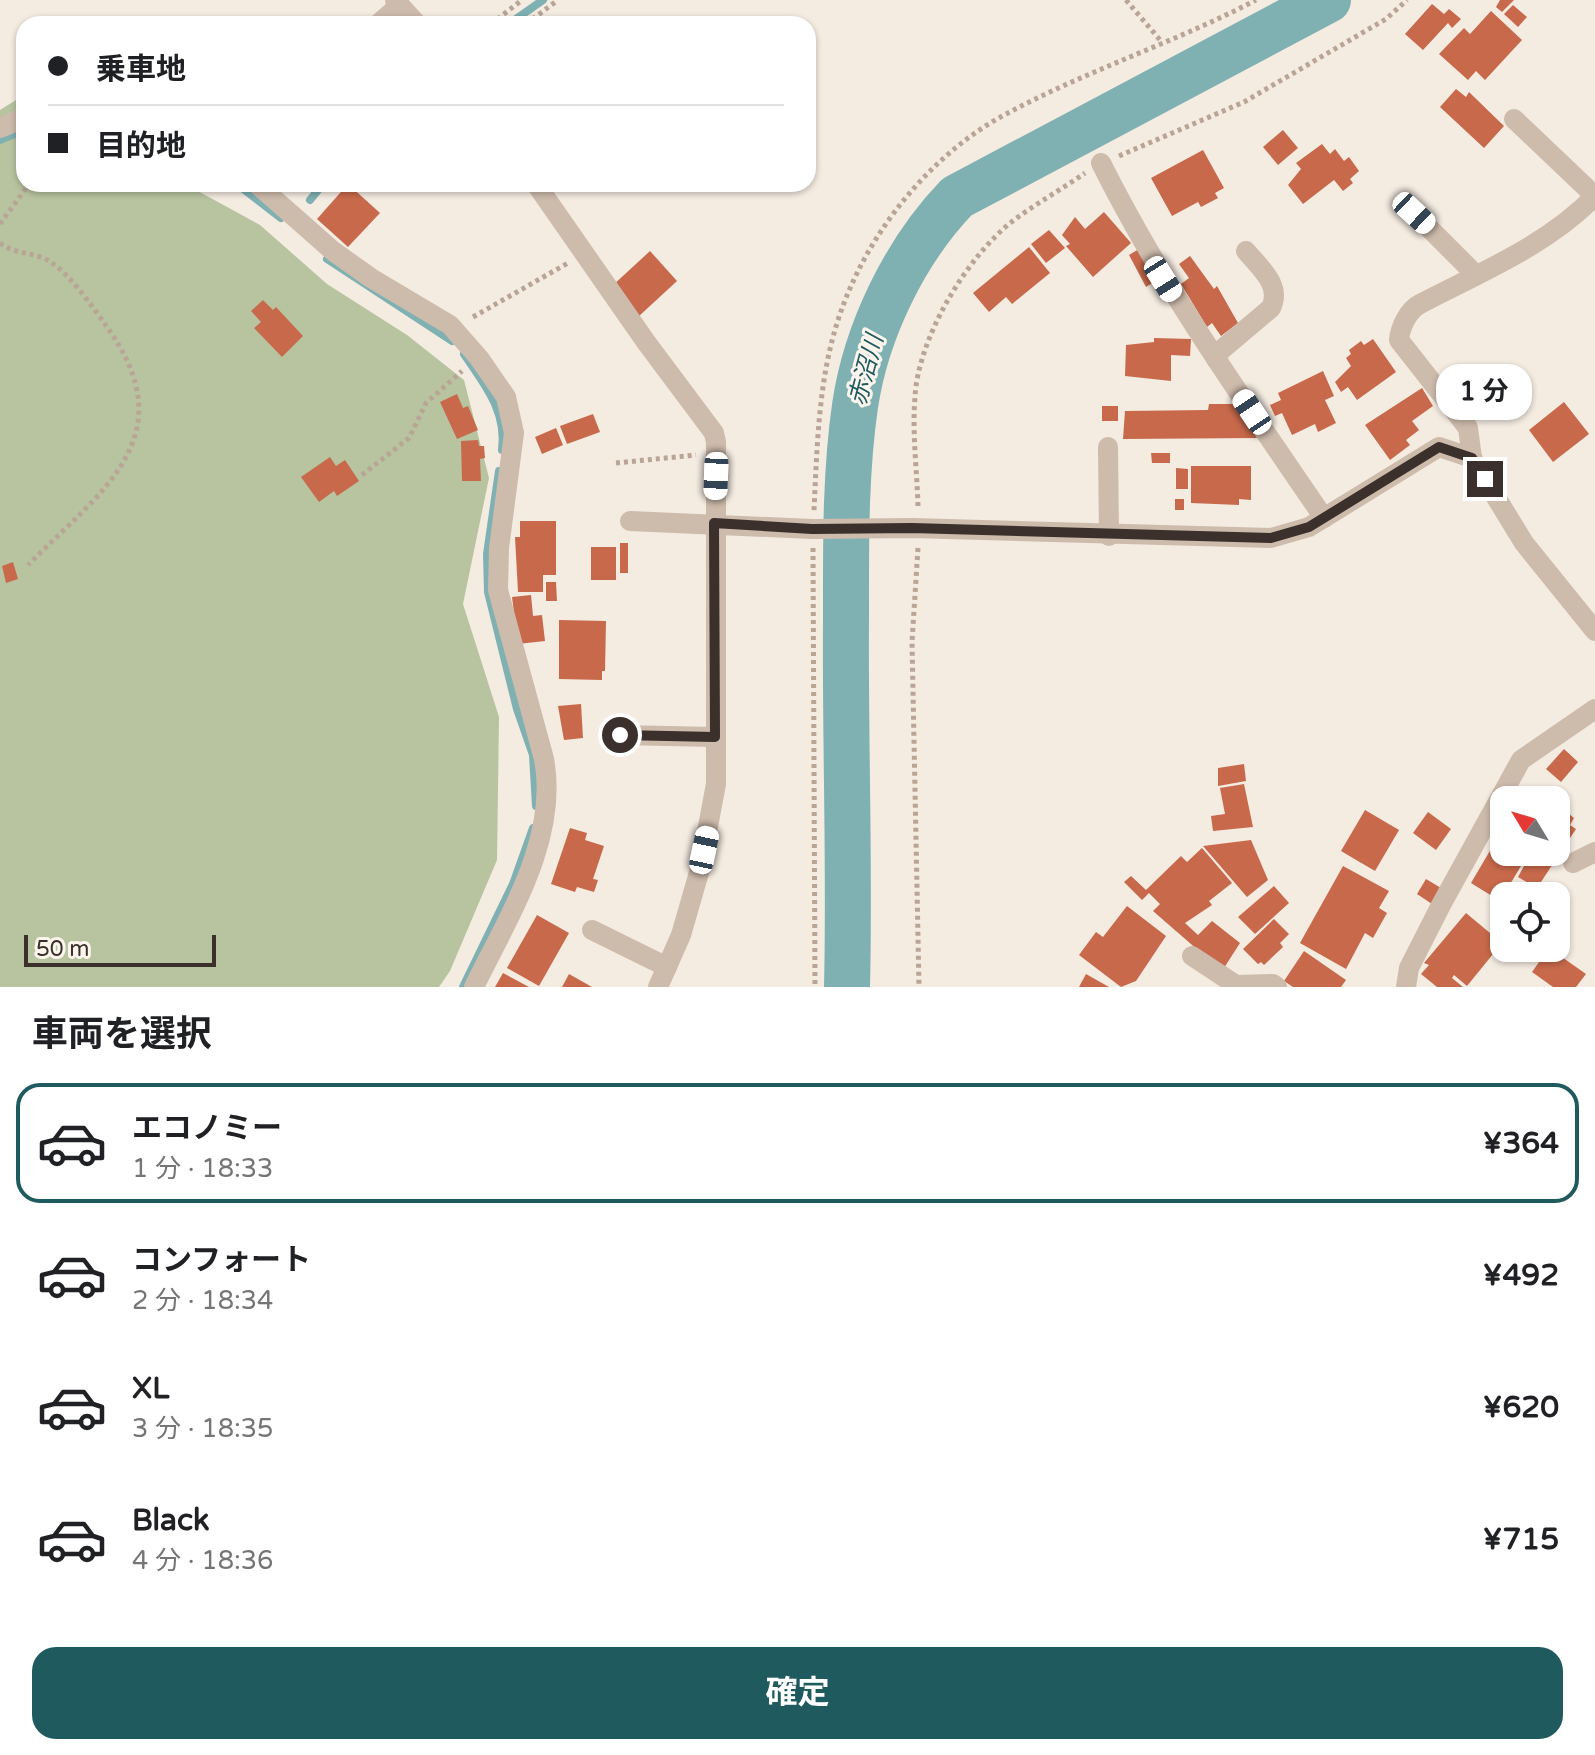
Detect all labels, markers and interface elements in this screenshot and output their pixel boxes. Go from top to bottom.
text: 乗車地 [96,51,186,88]
text: 目的地 [96,128,186,165]
car [1388,188,1440,238]
car [1140,252,1186,306]
water label: 赤沼川 [843,329,891,409]
callout: 1 分 [1437,363,1533,419]
text: 1 分 [1459,376,1509,407]
car [1229,385,1275,439]
car [703,452,729,500]
route end [1467,461,1503,497]
route start [602,717,638,753]
north arrow [1490,786,1570,866]
map controls [1490,786,1570,962]
car [687,824,721,876]
button: locate [1490,882,1570,962]
scale bar [24,931,216,967]
text: 50 m [36,936,90,962]
text: 車両を選択 [32,1013,212,1056]
icon: car [36,1107,108,1179]
text: エコノミー [132,1110,282,1147]
text: ¥364 [1483,1125,1559,1162]
text: 1 分 · 18:33 [132,1153,273,1184]
icon: car [36,1239,108,1311]
text: コンフォート [132,1242,311,1279]
text: ¥492 [1483,1257,1559,1294]
text: 2 分 · 18:34 [132,1285,273,1316]
text: XL [132,1370,169,1407]
icon: car [36,1371,108,1443]
text: ¥620 [1483,1389,1559,1426]
text: 3 分 · 18:35 [132,1413,273,1444]
text: Black [132,1502,209,1539]
icon: car [36,1503,108,1575]
text: ¥715 [1483,1521,1559,1558]
text: 4 分 · 18:36 [132,1545,273,1576]
button: 確定 [32,1647,1563,1739]

